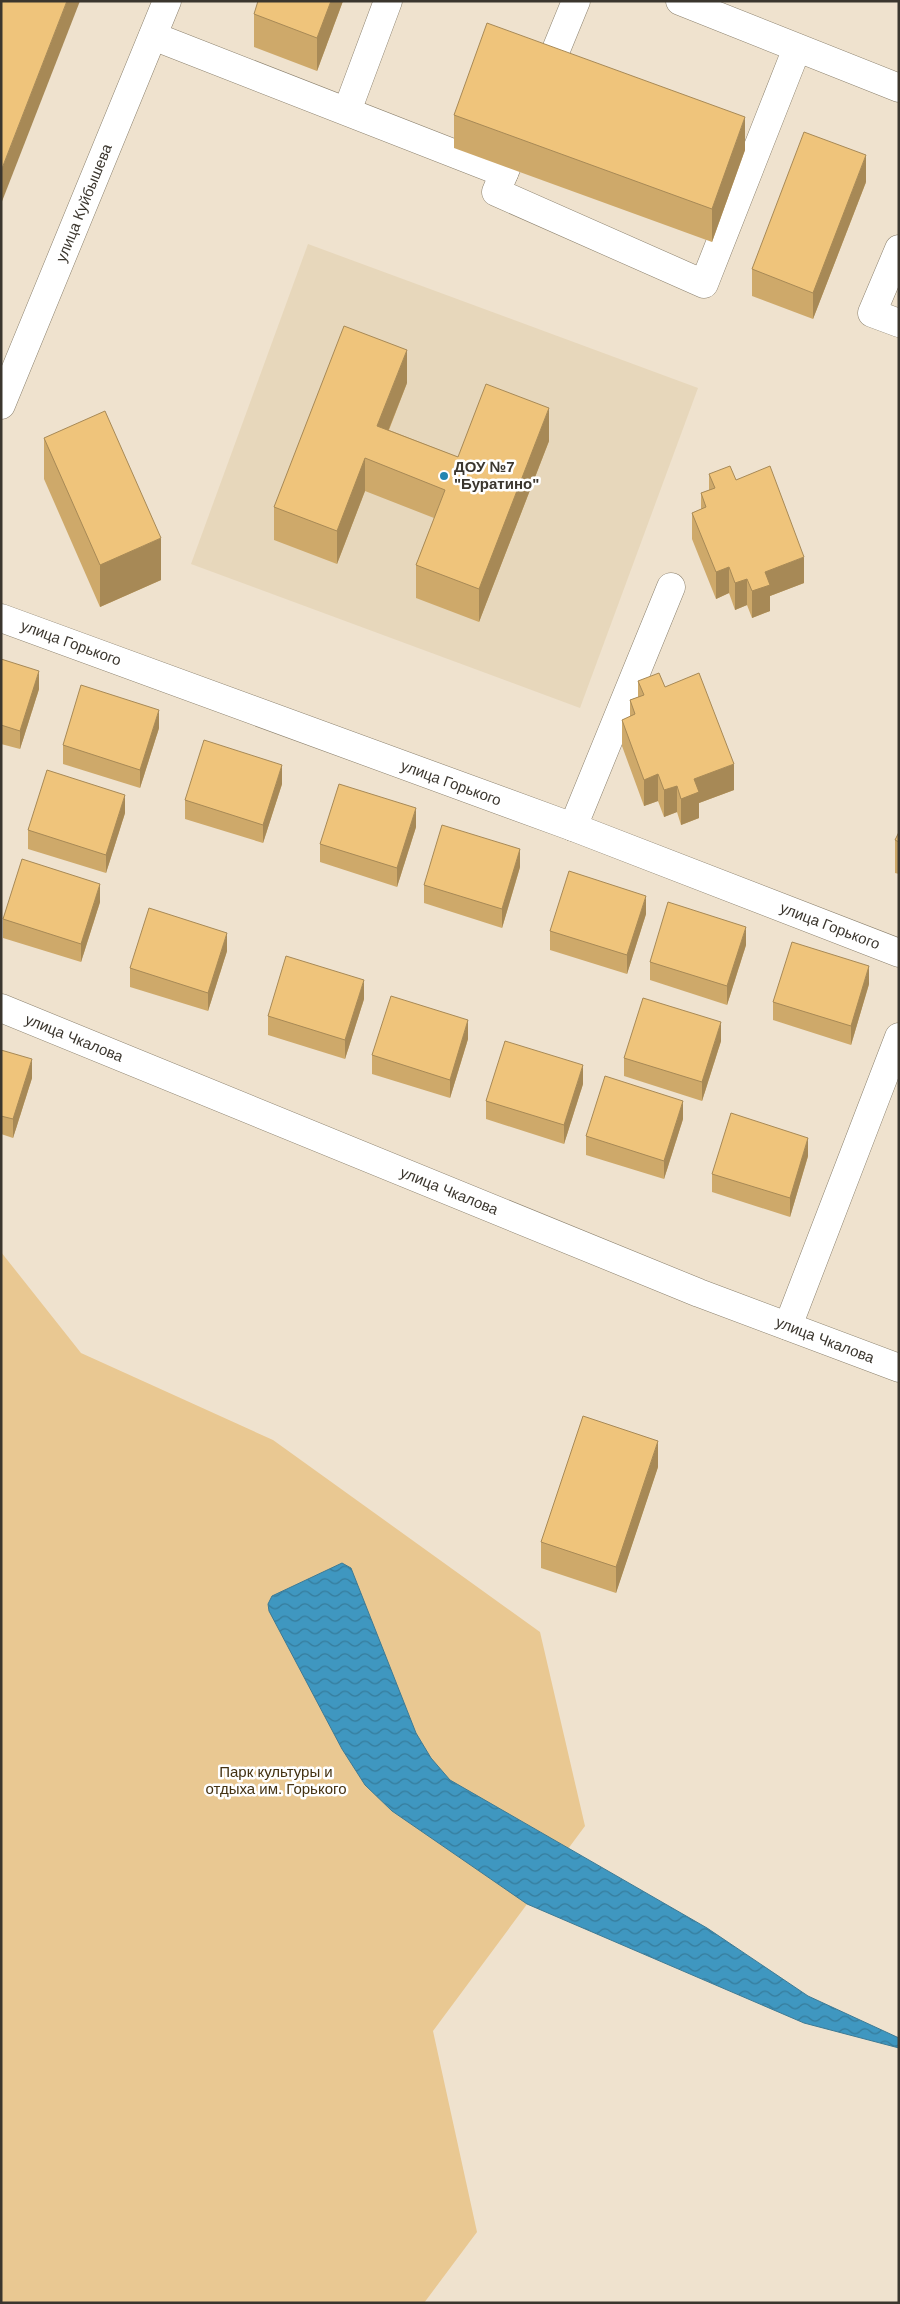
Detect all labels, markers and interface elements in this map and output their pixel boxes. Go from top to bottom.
street label: улица Куйбышева [52,141,115,264]
place label: ДОУ №7 "Буратино" [454,458,539,492]
marker: ДОУ №7 "Буратино" [438,470,450,482]
street label: улица Горького [19,616,124,669]
street label: улица Горького [399,756,504,809]
street label: улица Горького [778,899,883,952]
street label: улица Чкалова [23,1010,126,1065]
street label: улица Чкалова [398,1163,501,1218]
street label: улица Чкалова [774,1313,877,1366]
park label: Парк культуры и отдыха им. Горького [206,1763,346,1797]

